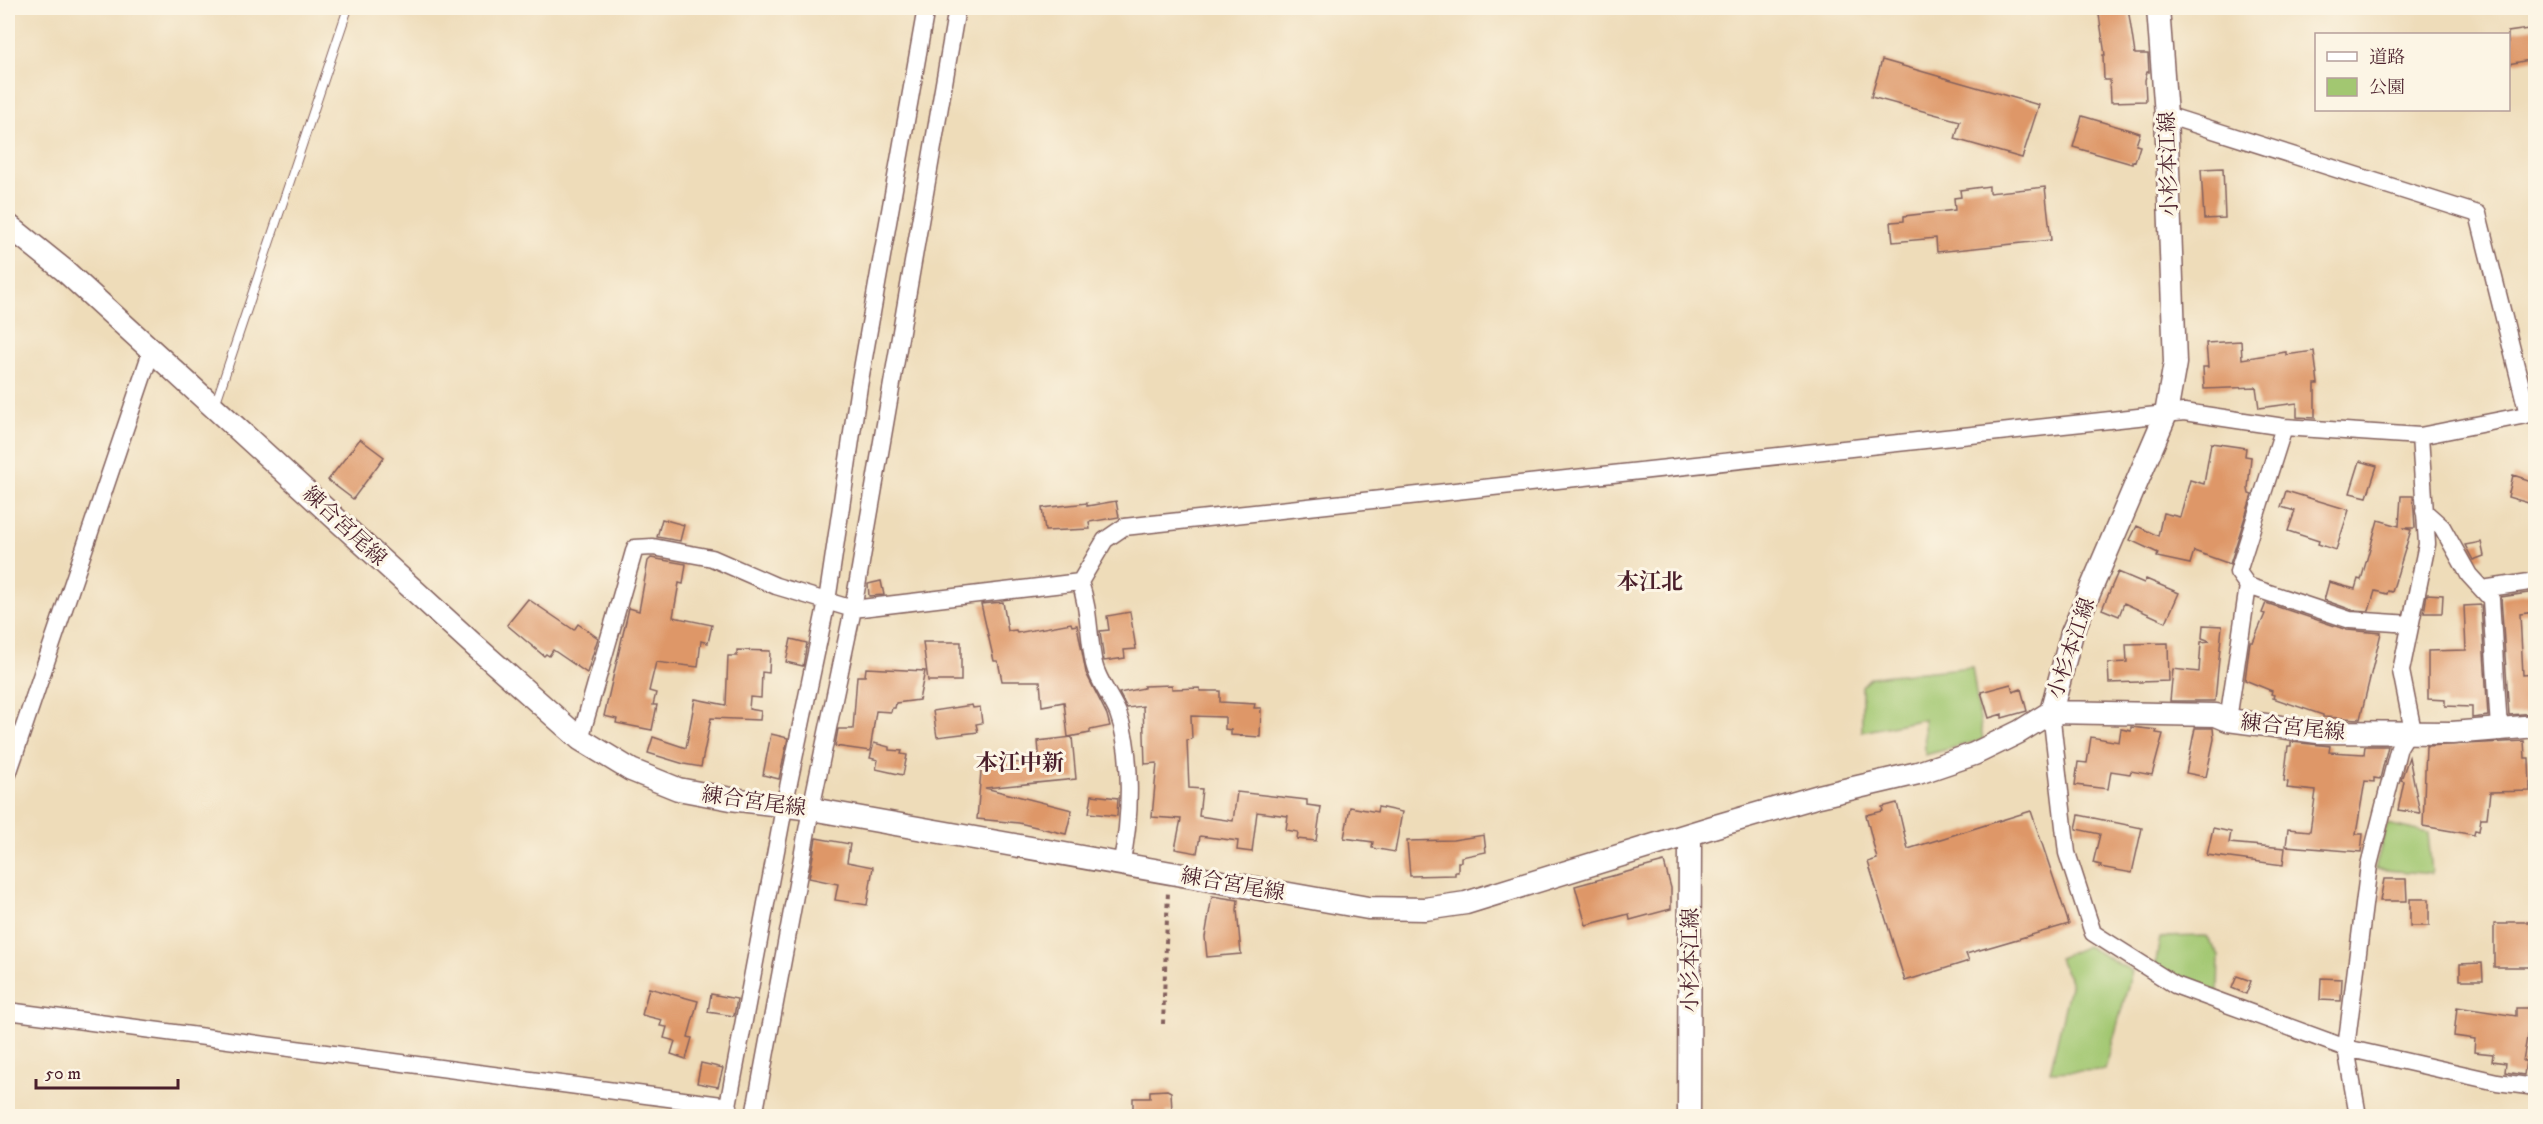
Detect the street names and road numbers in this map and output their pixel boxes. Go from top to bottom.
street label: 小杉本江線 [2154,111,2184,217]
street label: 練合宮尾線 [297,481,392,572]
street label: 小杉本江線 [2043,594,2101,702]
street label: 練合宮尾線 [2239,710,2346,746]
street label: 練合宮尾線 [700,782,808,822]
street label: 練合宮尾線 [1179,863,1287,907]
street label: 小杉本江線 [1678,908,1704,1013]

